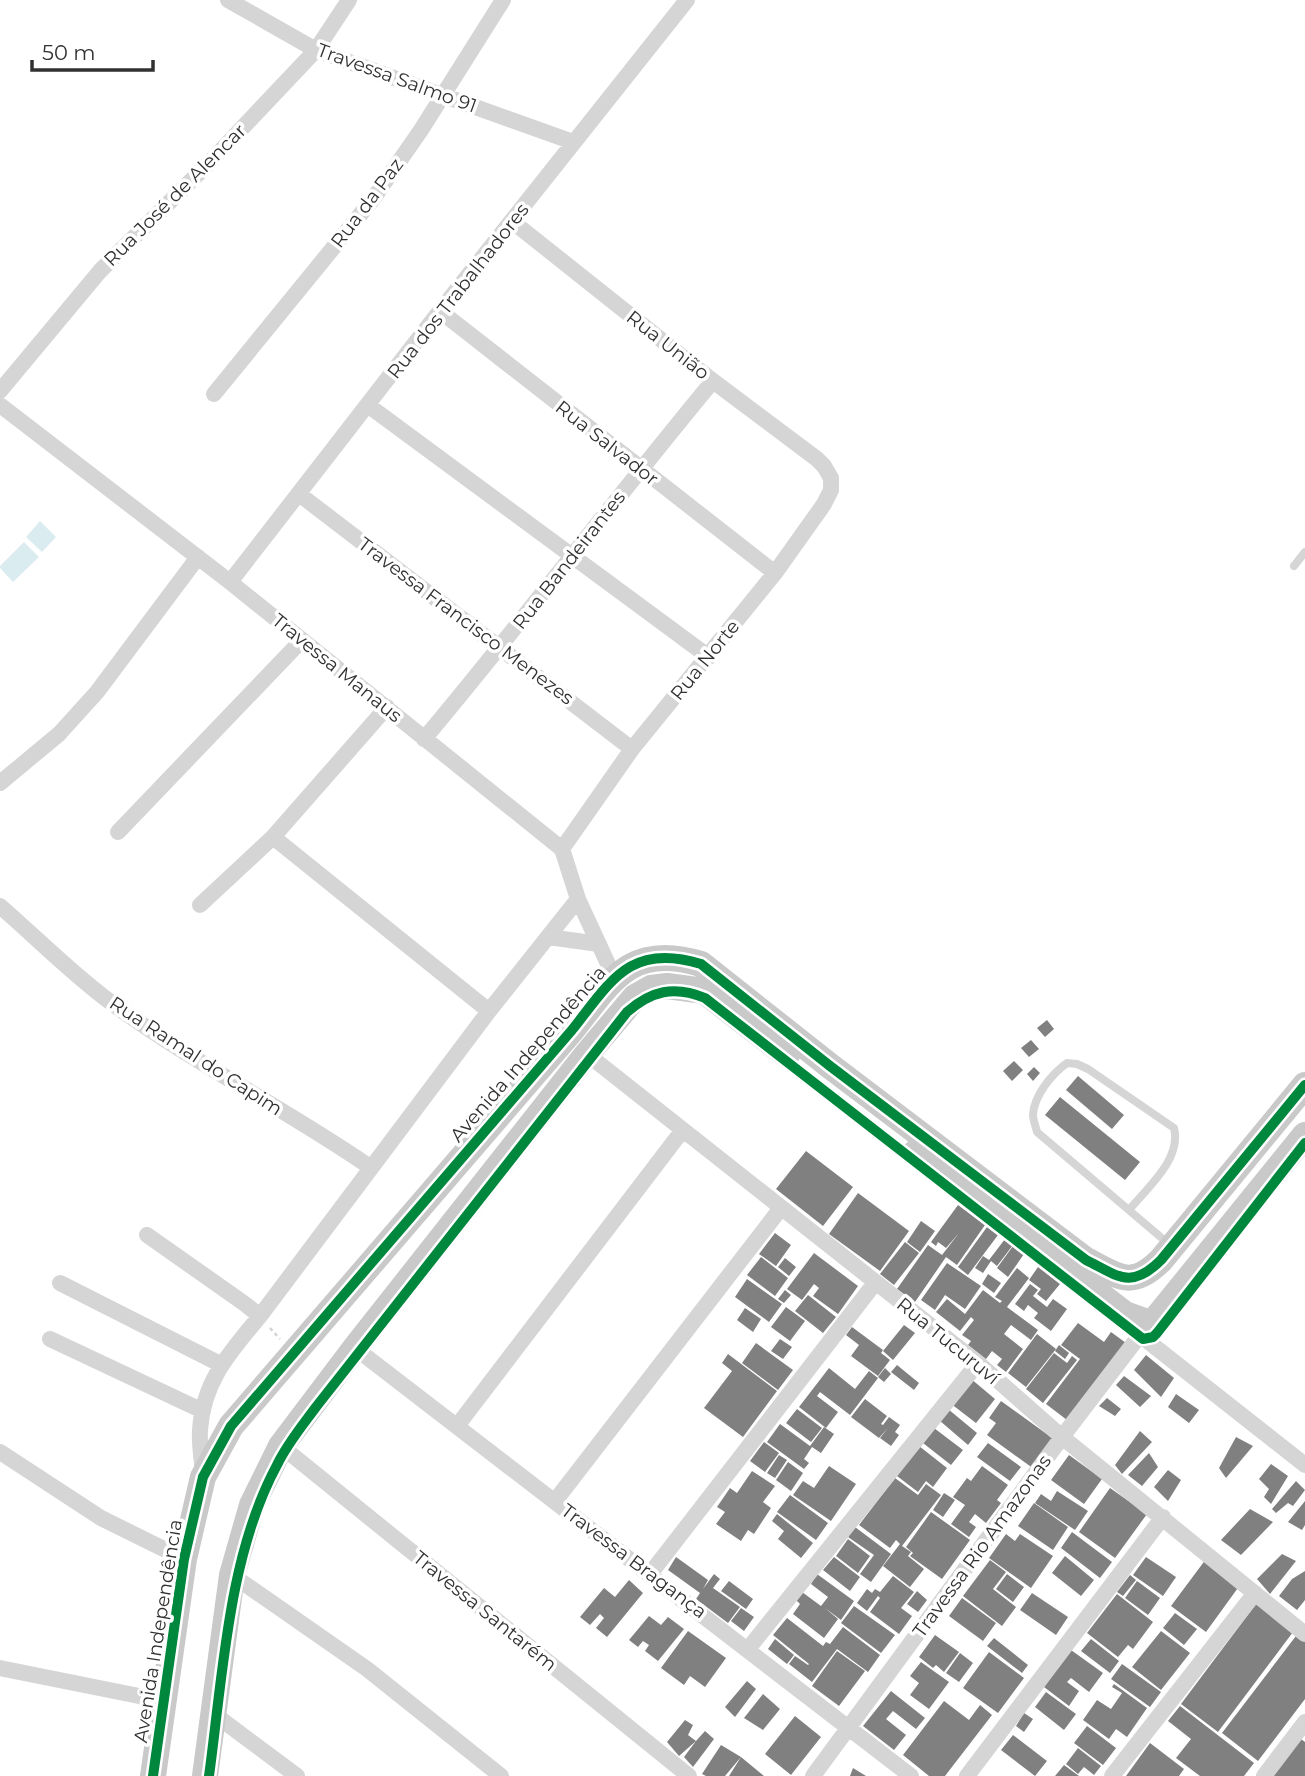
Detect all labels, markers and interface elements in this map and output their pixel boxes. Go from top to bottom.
scale bar [32,28,152,72]
street label: Travessa Salmo 91 [314,38,480,118]
text: 50 m [42,40,96,65]
street label: Rua José de Alencar [99,119,251,271]
street label: Rua da Paz [326,154,408,252]
street label: Rua dos Trabalhadores [382,199,534,383]
street label: Rua União [622,306,714,385]
street label: Rua Salvador [551,396,663,490]
street label: Rua Bandeirantes [508,486,630,634]
street label: Travessa Francisco Menezes [354,532,578,710]
street label: Travessa Manaus [268,609,406,727]
street label: Rua Norte [666,615,744,705]
street label: Avenida Independência [445,961,611,1147]
street label: Rua Ramal do Capim [105,991,287,1121]
street label: Rua Tucuruví [892,1293,1005,1390]
street label: Travessa Rio Amazonas [908,1450,1056,1642]
street label: Travessa Bragança [557,1499,711,1623]
street label: Avenida Independência [129,1518,187,1744]
street label: Travessa Santarém [409,1546,561,1676]

